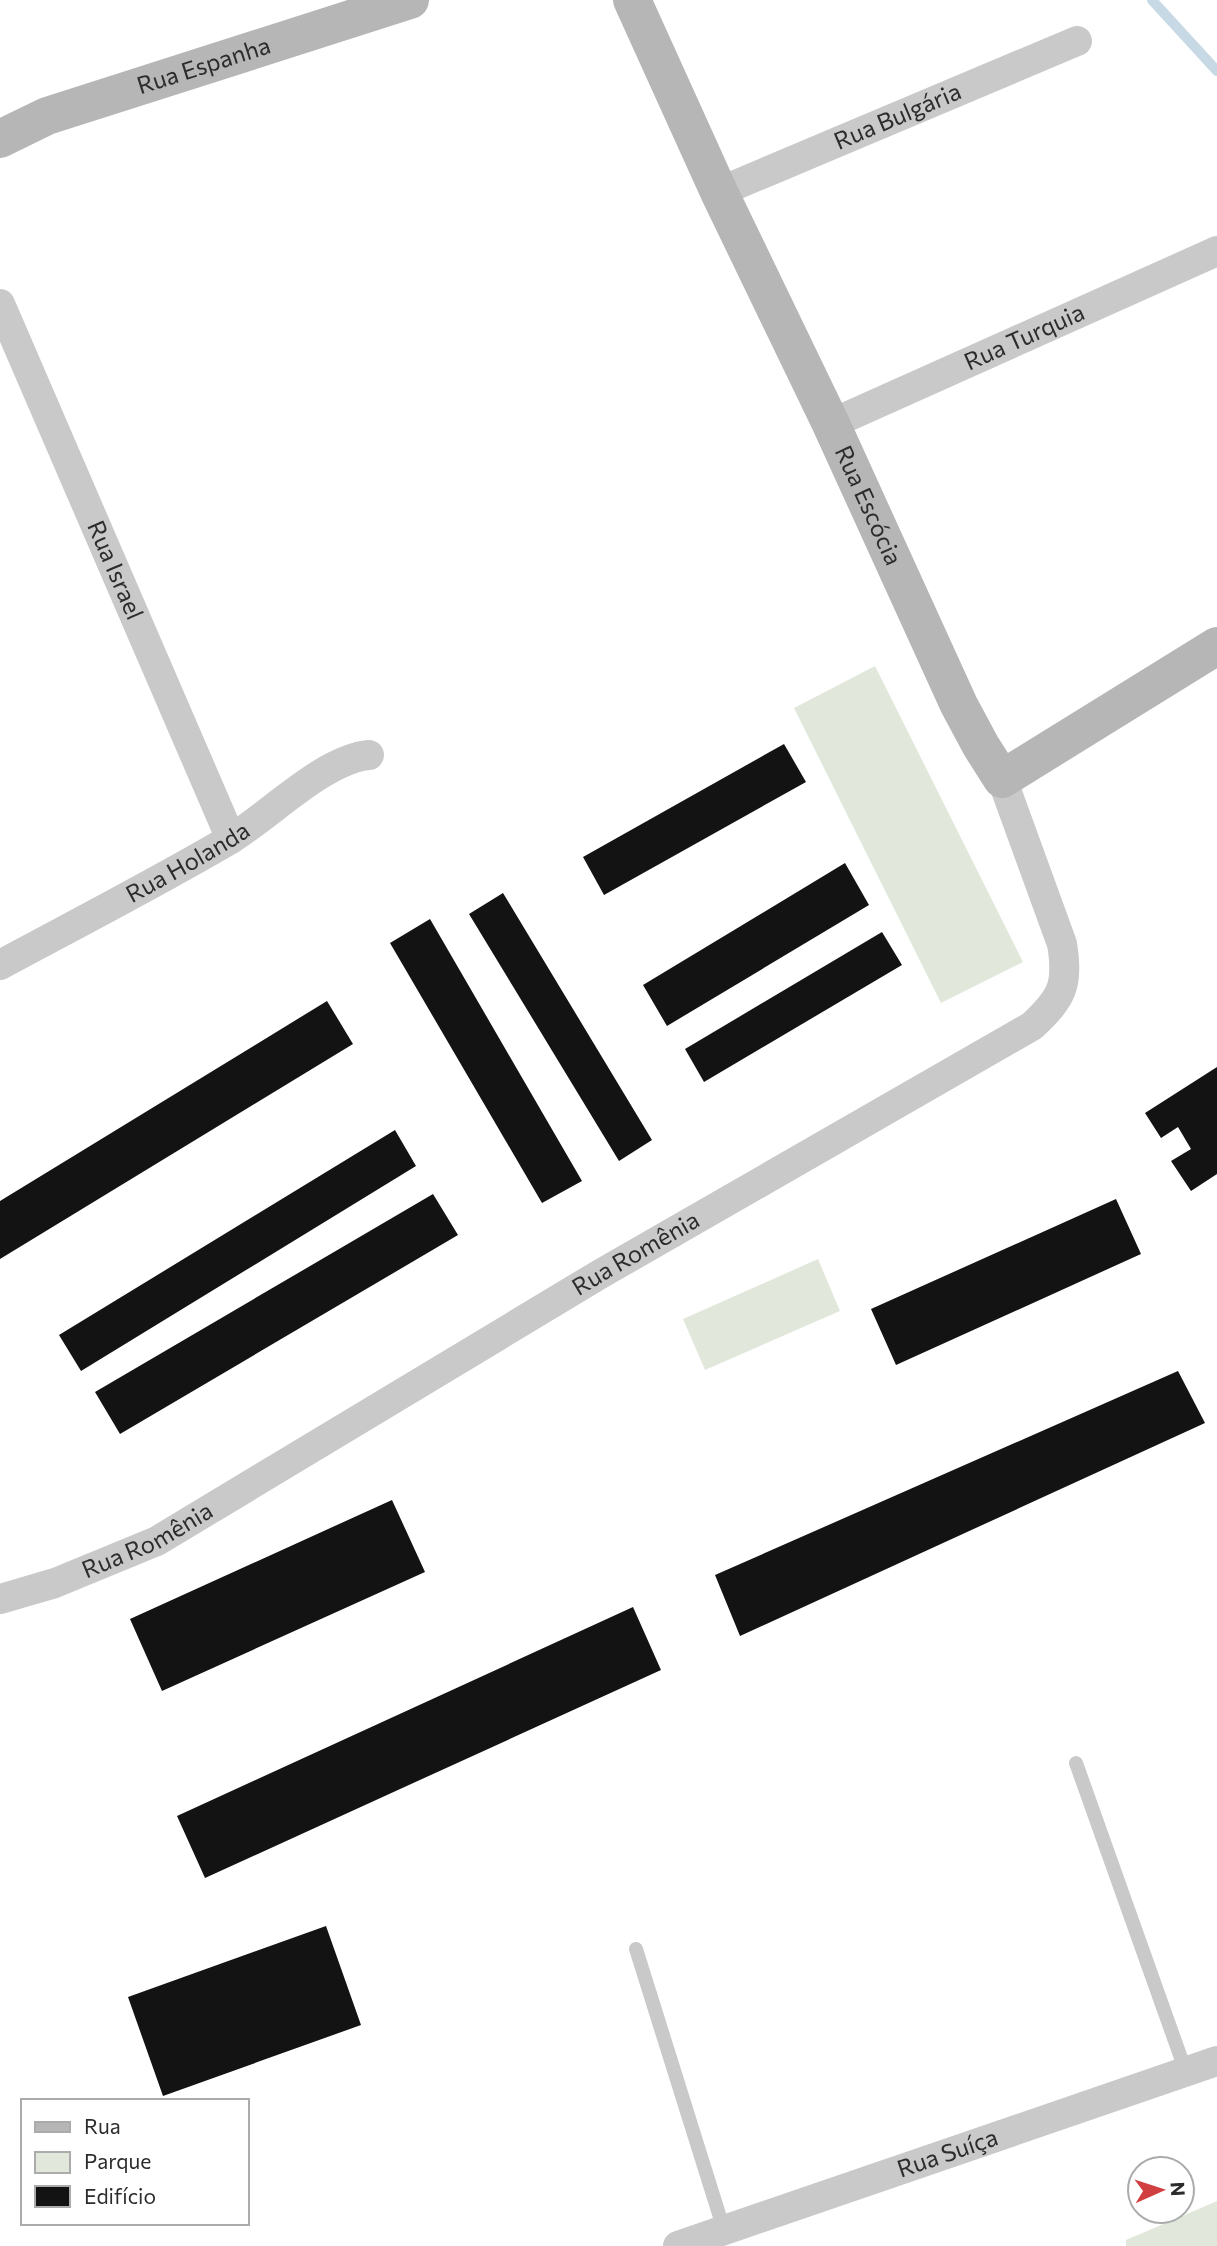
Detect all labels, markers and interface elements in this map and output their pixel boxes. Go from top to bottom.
street label: Rua Espanha [133,30,274,99]
street label: Rua Bulgária [829,76,965,155]
street label: Rua Turquia [959,296,1088,375]
street label: Rua Escócia [830,440,909,569]
street label: Rua Israel [82,516,150,624]
street label: Rua Holanda [120,815,255,908]
street label: Rua Romênia [566,1204,704,1301]
street label: Rua Romênia [77,1495,217,1583]
legend [21,2099,248,2225]
text: Rua [84,2113,121,2138]
street label: Rua Suíça [893,2121,1001,2183]
text: Parque [84,2148,151,2173]
north arrow [1126,2155,1196,2225]
text: N [1167,2181,1190,2197]
text: Edifício [84,2183,156,2208]

